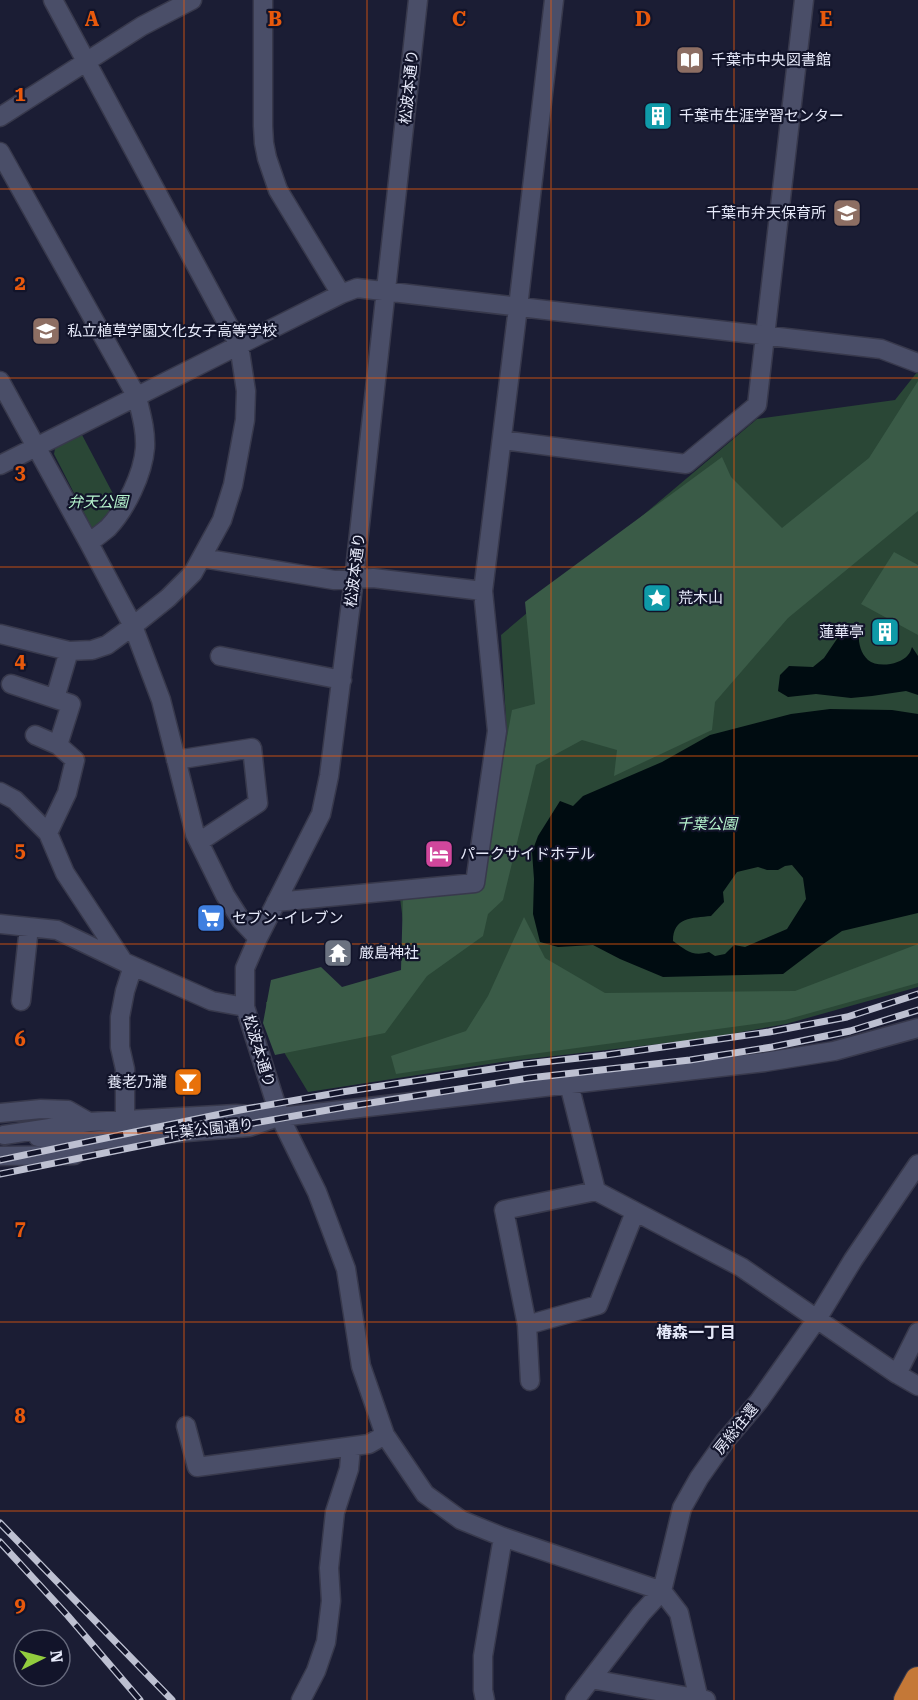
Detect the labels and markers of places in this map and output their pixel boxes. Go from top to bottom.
library icon: 千葉市中央図書館 [674,44,706,76]
place label: 千葉市中央図書館 [711,51,831,69]
building icon: 千葉市生涯学習センター [642,100,674,132]
place label: 千葉市生涯学習センター [679,107,844,125]
school or university icon: 千葉市弁天保育所 [831,197,863,229]
place label: 千葉市弁天保育所 [706,204,826,222]
school or university icon: 私立植草学園文化女子高等学校 [30,315,62,347]
place label: 私立植草学園文化女子高等学校 [67,322,277,340]
place icon: 荒木山 [641,582,673,614]
place label: 荒木山 [678,589,723,607]
building icon: 蓮華亭 [869,616,901,648]
place label: 蓮華亭 [819,623,864,641]
hotel icon: パークサイドホテル [423,838,455,870]
place label: パークサイドホテル [460,845,595,863]
supermarket icon: セブン-イレブン [195,902,227,934]
place label: セブン-イレブン [232,909,344,927]
temple icon: 厳島神社 [322,937,354,969]
place label: 厳島神社 [359,944,419,962]
bar icon: 養老乃瀧 [172,1066,204,1098]
place label: 養老乃瀧 [107,1073,167,1091]

